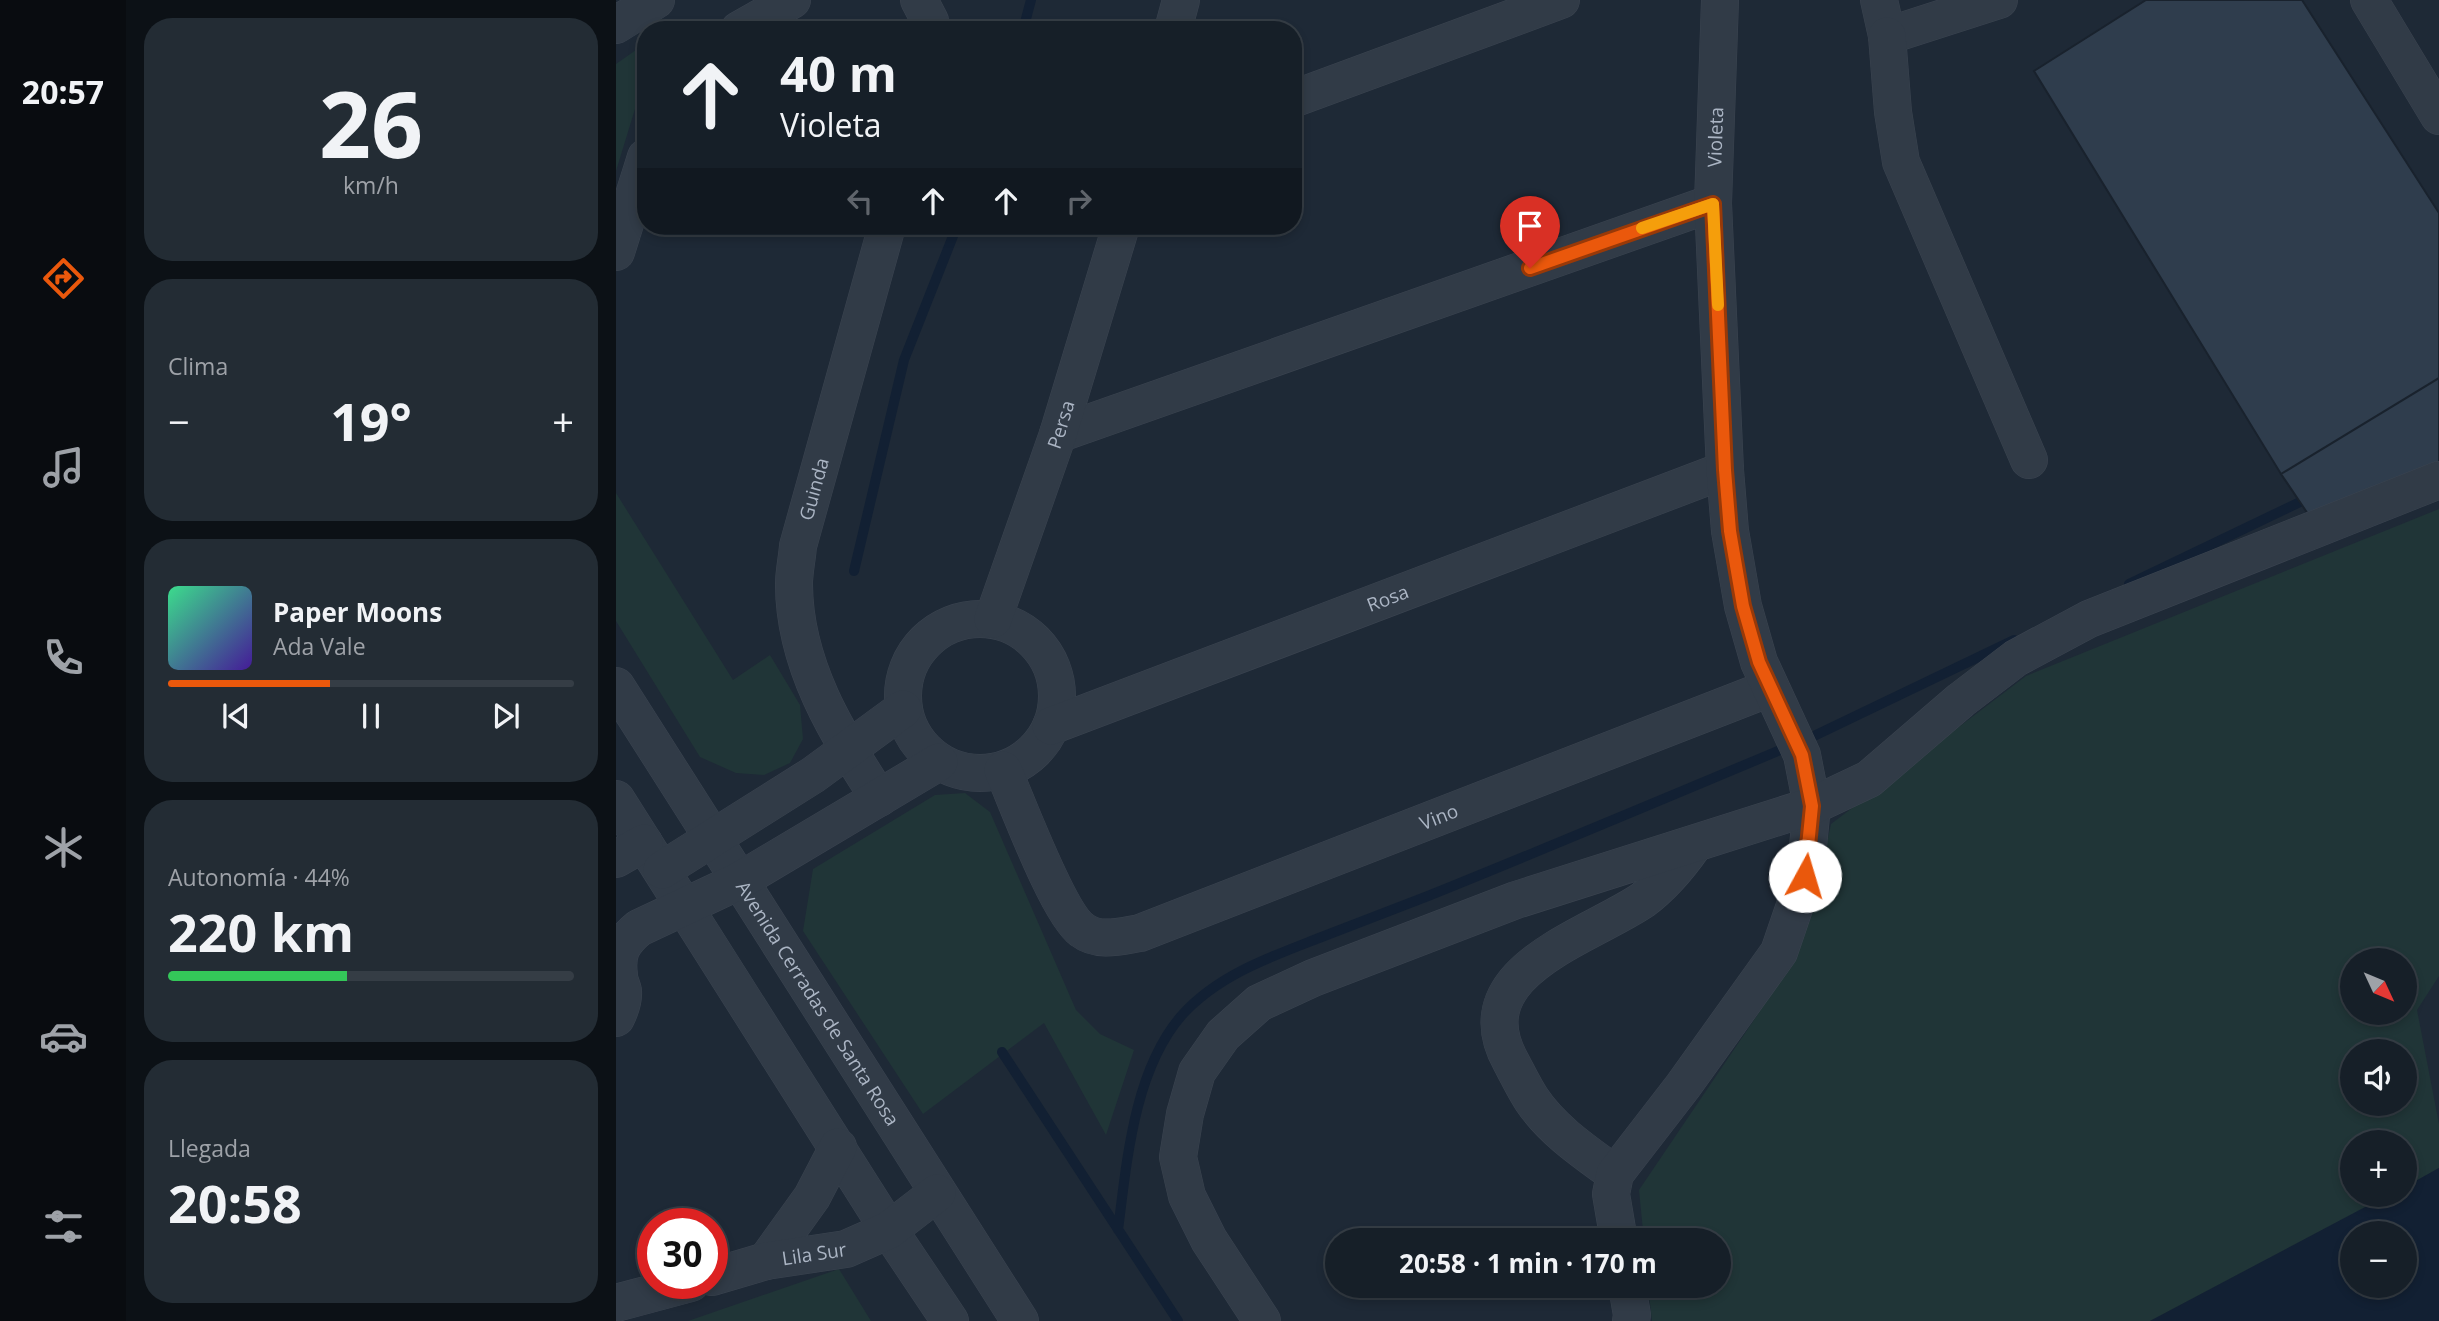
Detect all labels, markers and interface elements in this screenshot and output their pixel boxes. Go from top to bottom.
text: 40 m [780,40,897,106]
icon: ahead [665,49,756,140]
text: 26 [319,61,423,185]
text: 20:57 [22,70,104,113]
text: Violeta [780,103,882,146]
street label: Violeta [1701,106,1729,168]
text: km/h [343,169,399,201]
icon: left [841,182,879,220]
icon: ahead [914,182,952,220]
icon: ahead [987,182,1025,220]
icon: right [1060,182,1098,220]
pin [1500,196,1560,268]
icon: arrive [1511,207,1549,245]
icon: directions [39,254,88,303]
text: Clima [168,350,228,382]
text: 19° [330,385,412,456]
text: − [168,395,190,447]
text: + [552,395,574,447]
street label: Persa [1041,397,1080,452]
icon: music [39,443,88,492]
street label: Guinda [793,455,835,523]
street label: Rosa [1363,578,1412,618]
text: Paper Moons [273,594,442,630]
text: Ada Vale [273,630,366,662]
icon: phone [39,633,88,682]
icon: previous [217,697,255,735]
icon: pause [352,697,390,735]
icon: next [487,697,525,735]
street label: Vino [1416,798,1462,836]
icon: climate [39,823,88,872]
position arrow [1768,839,1842,913]
text: Autonomía · 44% [168,861,350,893]
street label: Avenida Cerradas de Santa Rosa [730,876,905,1131]
text: 220 km [168,896,354,967]
north arrow [2340,948,2417,1026]
map controls [2340,948,2417,1298]
icon: car [39,1012,88,1061]
button: sound [2340,1039,2417,1116]
button: + [2340,1130,2417,1207]
text: Llegada [168,1132,251,1164]
text: 20:58 [168,1167,302,1238]
icon: filters [39,1202,88,1251]
speed limit sign: 30 [637,1208,728,1299]
button: − [2340,1221,2417,1298]
street label: Lila Sur [780,1236,848,1271]
text: 20:58 · 1 min · 170 m [1399,1245,1657,1281]

